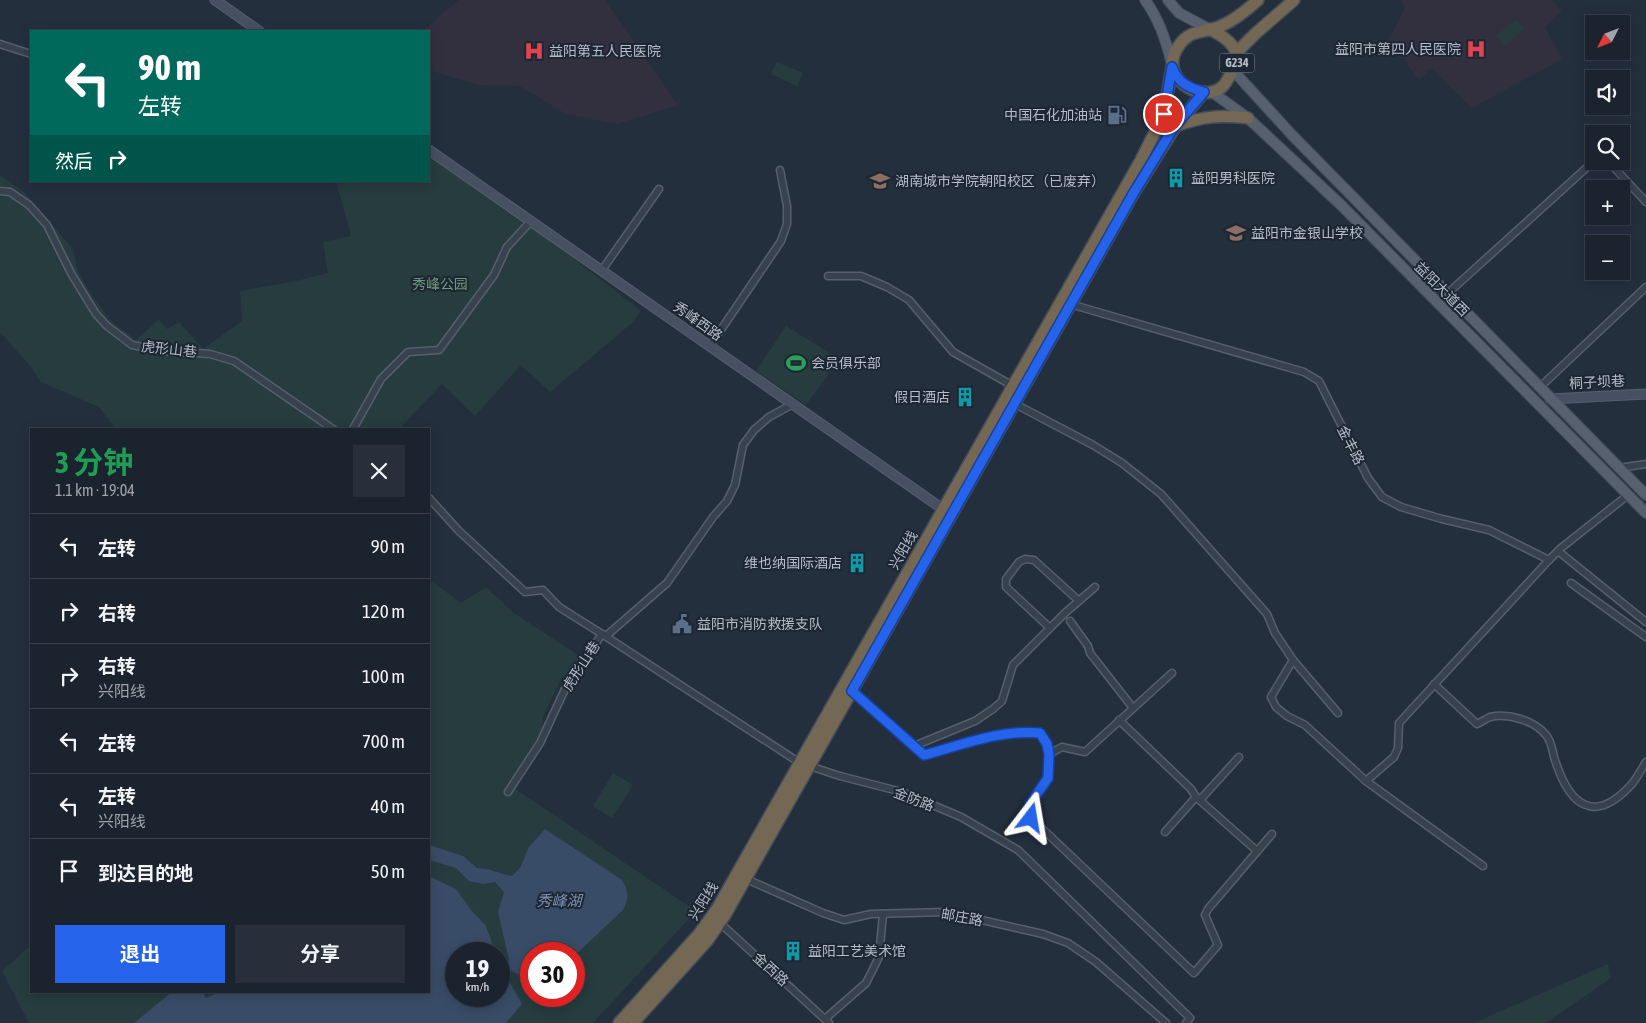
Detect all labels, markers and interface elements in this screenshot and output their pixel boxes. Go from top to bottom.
north arrow [1585,15,1630,60]
map controls [1585,15,1630,280]
hospital icon: 益阳市第四人民医院 [1465,38,1487,60]
hospital icon: 益阳第五人民医院 [523,40,545,62]
place label: 益阳市第四人民医院 [1335,41,1461,57]
place label: 益阳第五人民医院 [549,43,661,59]
text: 90 m [138,47,201,87]
icon: left [55,50,120,115]
road number: G234 [1220,54,1254,72]
button: sound [1585,70,1630,115]
text: 左转 [138,93,182,119]
pin [1143,93,1185,135]
icon: arrive [1150,100,1178,128]
fuel station icon: 中国石化加油站 [1106,104,1128,126]
place label: 中国石化加油站 [1004,107,1102,123]
button: search [1585,125,1630,170]
icon: right [103,145,131,173]
text: 然后 [55,150,93,172]
building icon: 益阳男科医院 [1165,167,1187,189]
school or university icon: 湖南城市学院朝阳校区（已废弃） [869,170,891,192]
place label: 益阳男科医院 [1191,170,1275,186]
place label: 湖南城市学院朝阳校区（已废弃） [895,173,1105,189]
button: + [1585,180,1630,225]
school or university icon: 益阳市金银山学校 [1225,222,1247,244]
place label: 益阳市金银山学校 [1251,225,1363,241]
button: − [1585,235,1630,280]
street label: 益阳大道西 [1412,259,1472,319]
park label: 秀峰公园 [412,276,468,292]
street label: 秀峰西路 [670,298,726,344]
street label: 虎形山巷 [140,338,198,360]
sports icon: 会员俱乐部 [785,352,807,374]
place label: 会员俱乐部 [811,355,881,371]
street label: 桐子坝巷 [1569,373,1625,391]
building icon: 假日酒店 [954,386,976,408]
place label: 假日酒店 [894,389,950,405]
street label: 金丰路 [1334,423,1368,467]
text: 3 分钟 [55,445,133,479]
button: close [353,445,405,497]
text: 1.1 km · 19:04 [55,481,135,499]
street label: 兴阳线 [886,528,920,572]
icon: left [55,532,83,560]
text: 90 m [371,535,405,557]
text: 左转 [98,537,136,559]
building icon: 维也纳国际酒店 [846,552,868,574]
place label: 维也纳国际酒店 [744,555,842,571]
icon: right [55,597,83,625]
text: 120 m [362,600,405,622]
text: 右转 [98,602,136,624]
public building icon: 益阳市消防救援支队 [671,613,693,635]
place label: 益阳市消防救援支队 [697,616,823,632]
street label: 虎形山巷 [559,638,603,694]
text: 右转 [98,655,136,677]
icon: right [55,662,83,690]
text: 100 m [362,665,405,687]
text: 兴阳线 [98,682,146,700]
icon: left [55,727,83,755]
text: 700 m [362,730,405,752]
text: 左转 [98,732,136,754]
street label: 金防路 [892,784,936,814]
text: 左转 [98,785,136,807]
position arrow [1004,791,1056,843]
icon: left [55,792,83,820]
text: 40 m [371,795,405,817]
text: 兴阳线 [98,812,146,830]
icon: arrive [55,857,83,885]
text: 50 m [371,860,405,882]
text: 到达目的地 [98,862,193,884]
street label: 兴阳线 [685,879,721,923]
water label: 秀峰湖 [536,892,583,909]
street label: 邮庄路 [940,905,984,929]
button: 退出 [55,925,225,983]
button: 分享 [235,925,405,983]
building icon: 益阳工艺美术馆 [782,940,804,962]
speed limit sign: 30 [520,942,585,1007]
place label: 益阳工艺美术馆 [808,943,906,959]
street label: 金西路 [750,949,792,989]
text: 19 [466,954,489,982]
text: km/h [466,980,489,994]

